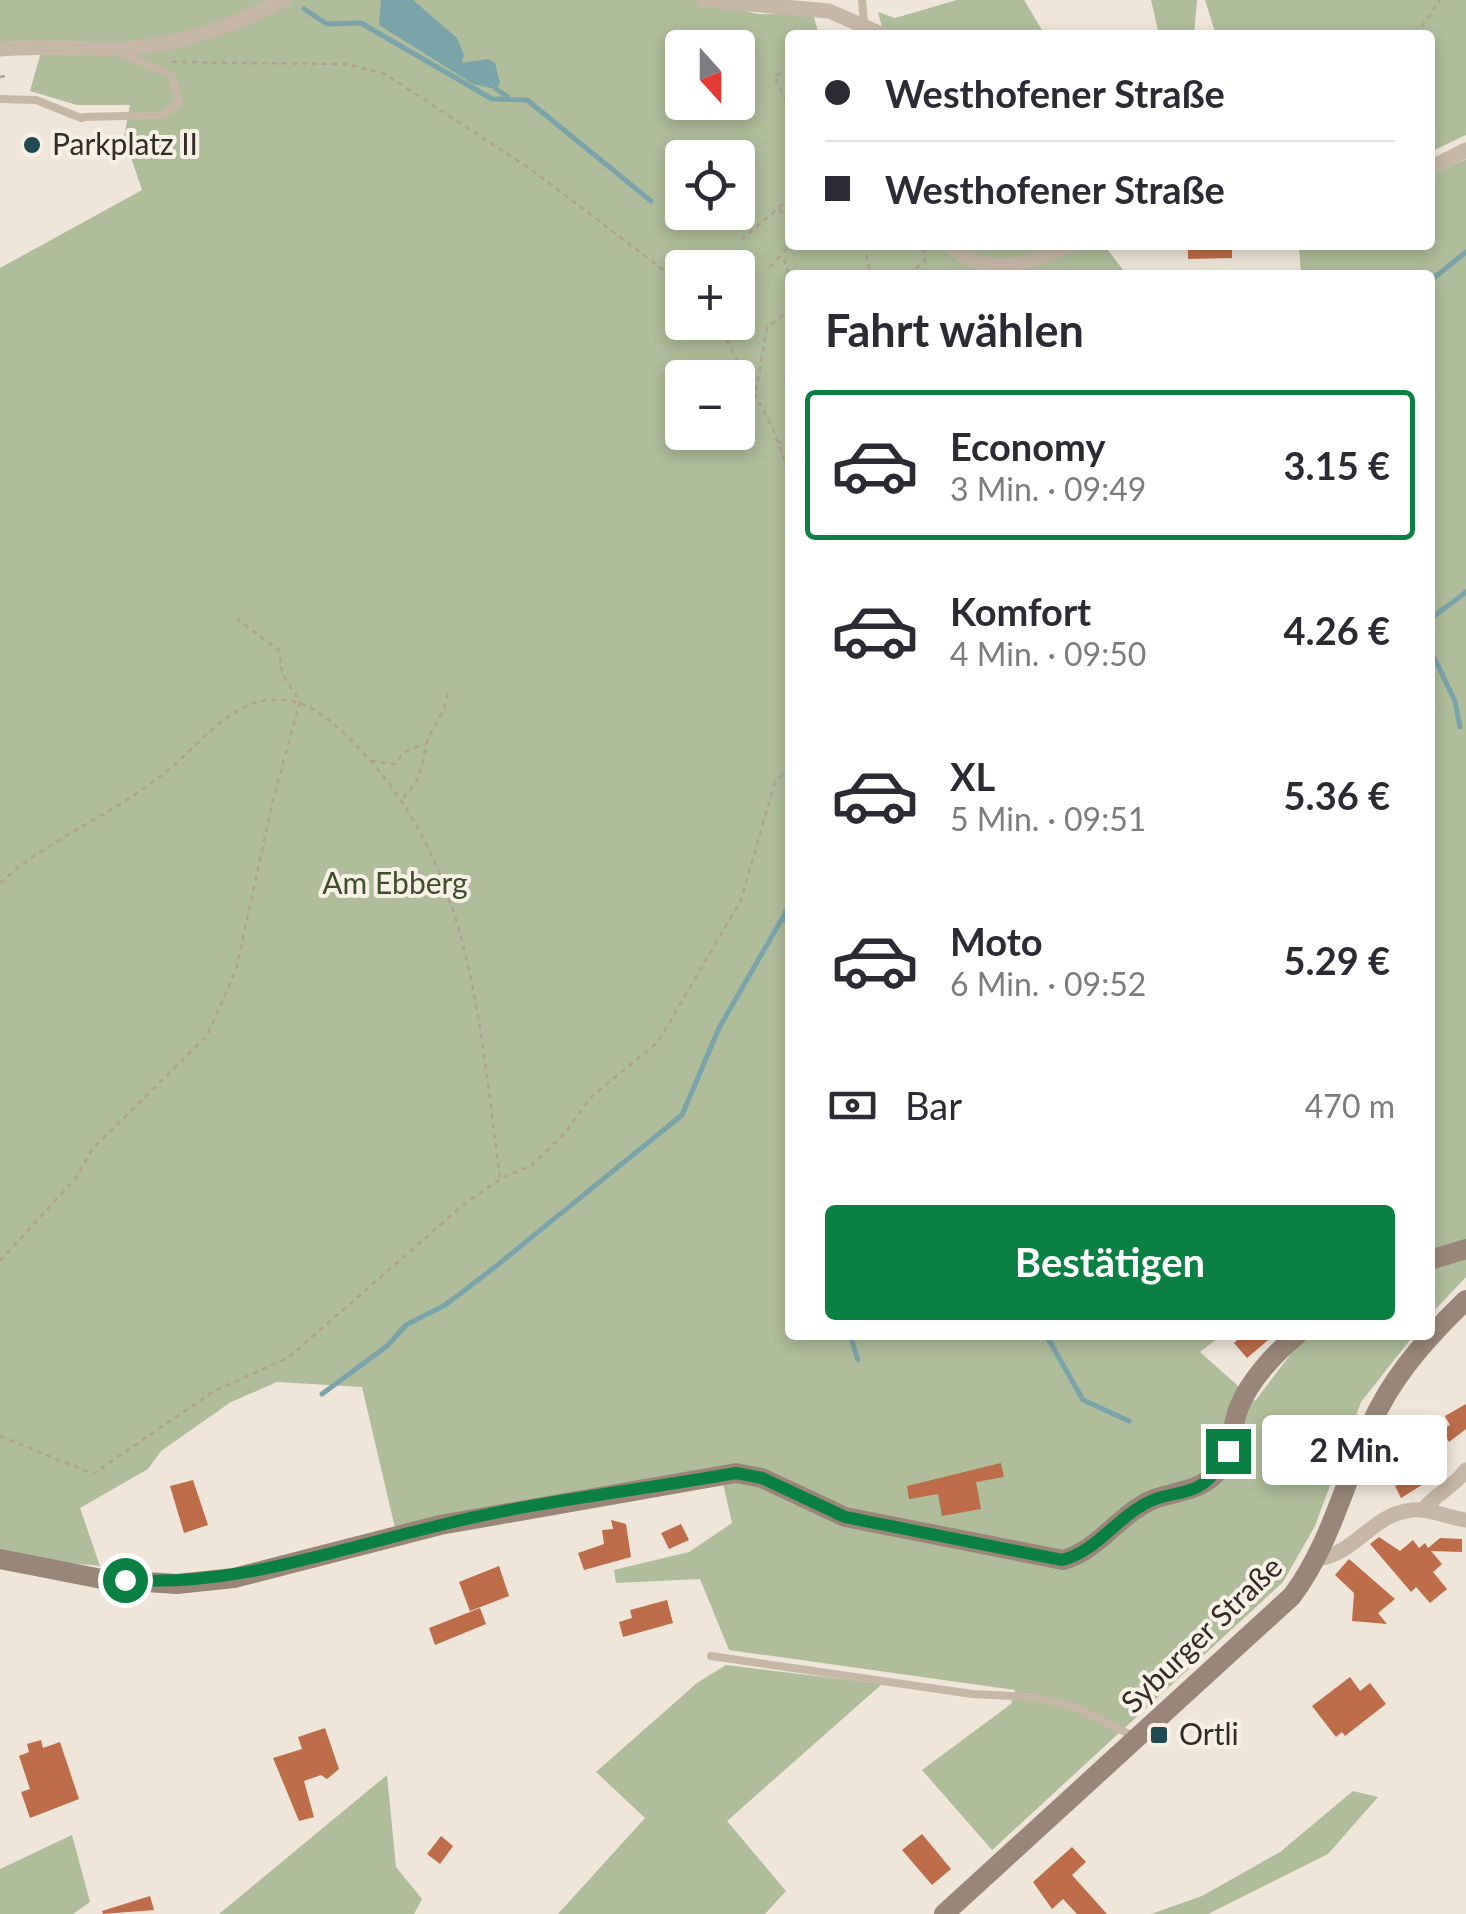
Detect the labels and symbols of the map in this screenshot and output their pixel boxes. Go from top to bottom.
north arrow [665,30,755,120]
place label: Parkplatz II [52,125,198,161]
marker: Parkplatz II [21,134,43,156]
park label: Am Ebberg [322,864,468,900]
callout: 2 Min. [1263,1416,1448,1486]
route end [1206,1429,1251,1474]
street label: Syburger Straße [1113,1548,1288,1719]
route start [103,1558,148,1603]
place label: Ortli [1179,1715,1239,1751]
marker: Ortli [1148,1724,1170,1746]

